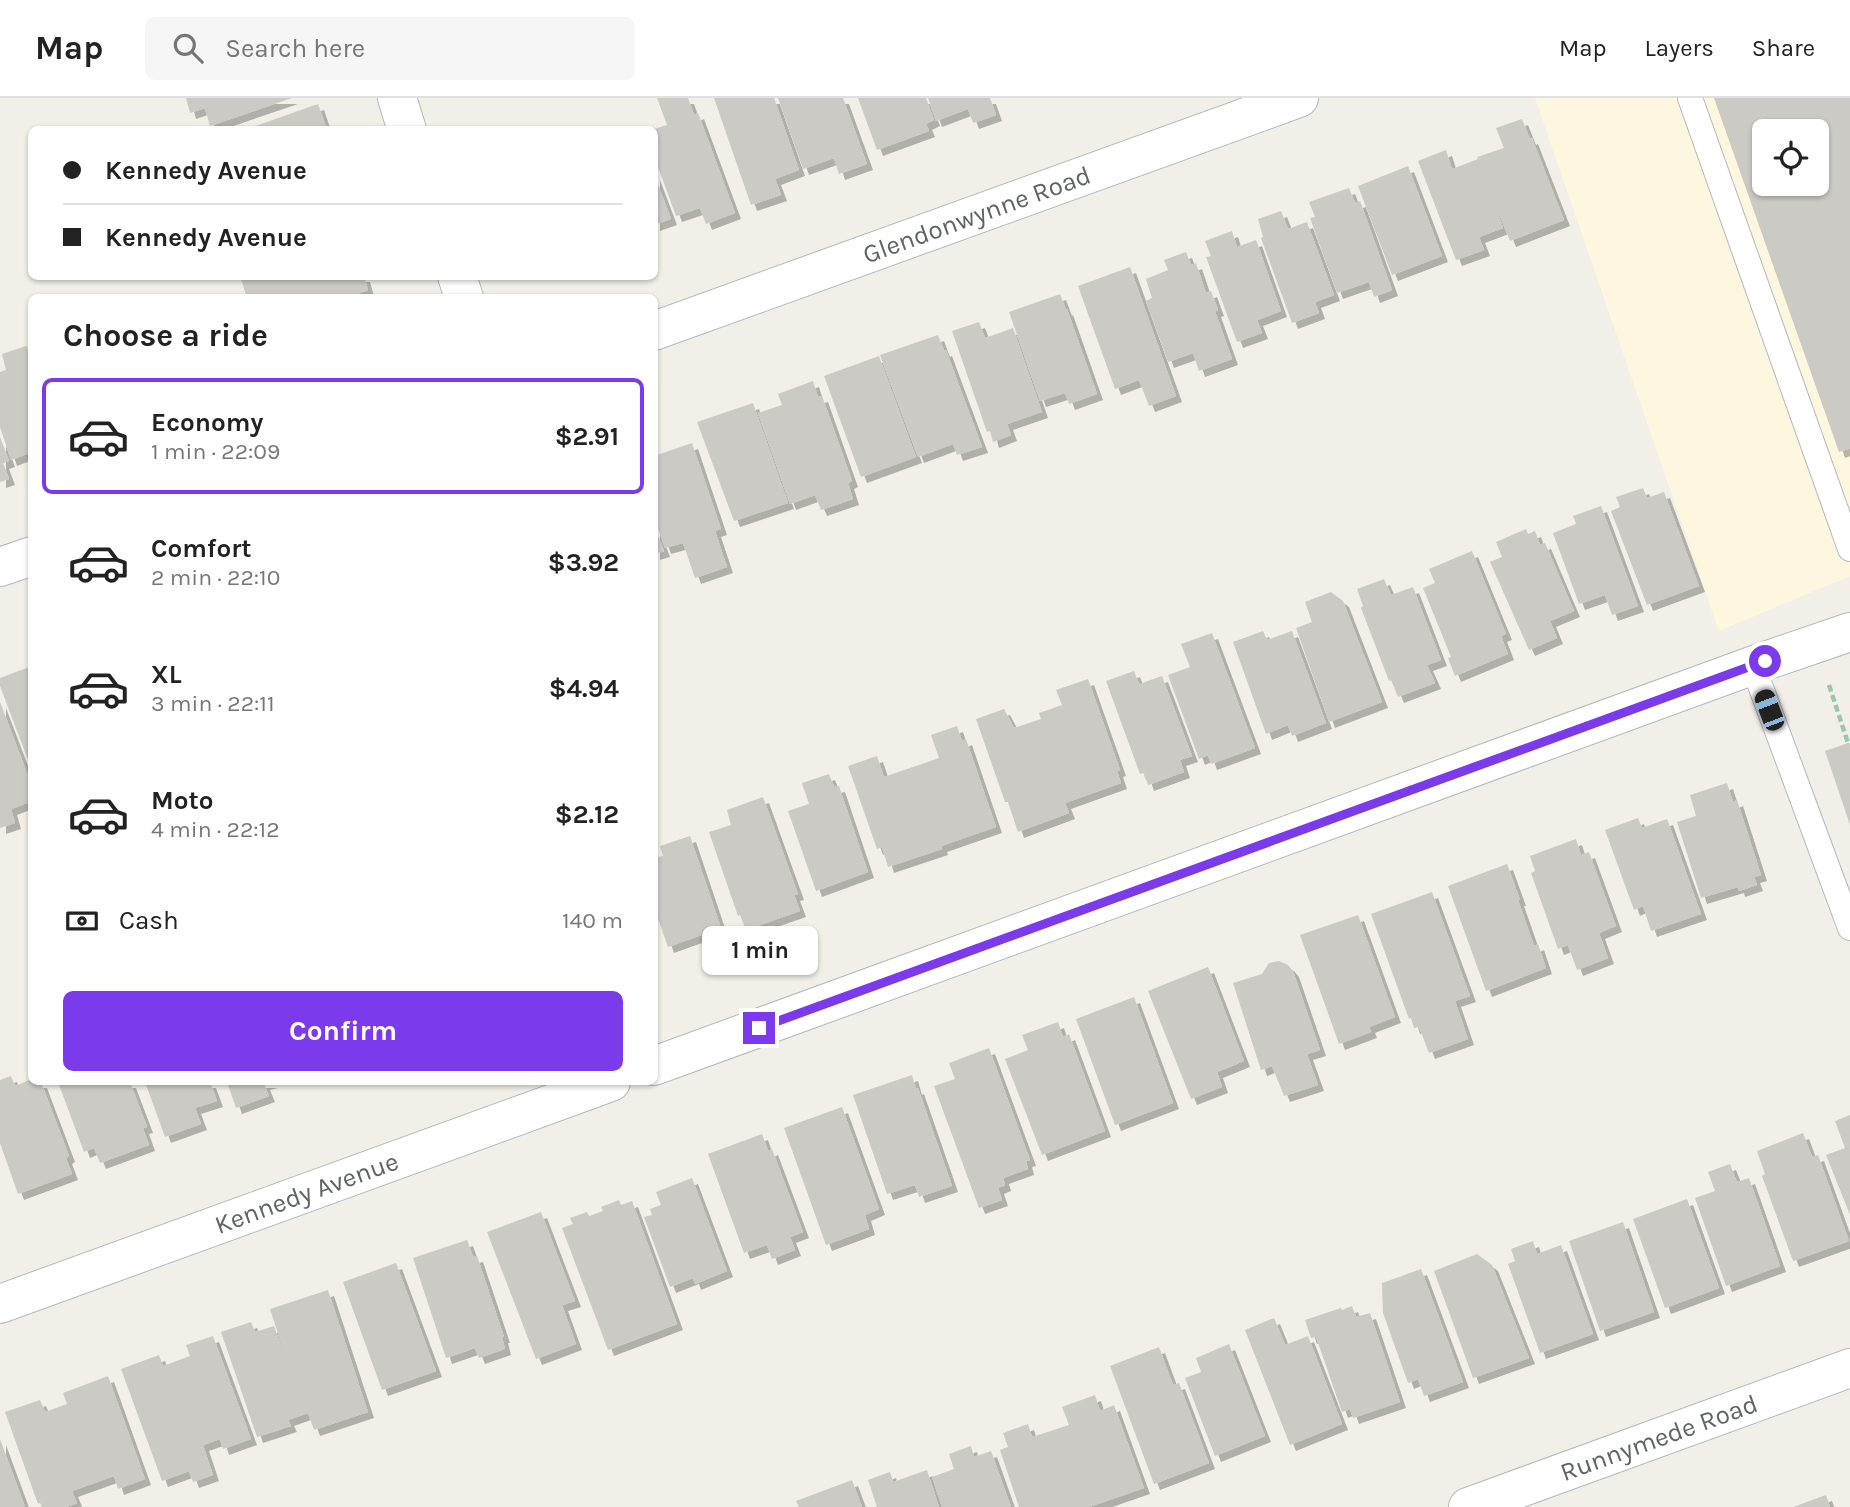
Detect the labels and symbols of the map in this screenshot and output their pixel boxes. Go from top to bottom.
street label: Glendonwynne Road [859,160,1095,270]
route start [1749,645,1781,677]
car [1752,687,1787,733]
callout: 1 min [701,926,817,976]
route end [743,1012,775,1044]
street label: Kennedy Avenue [210,1146,403,1241]
street label: Runnymede Road [1556,1388,1762,1488]

